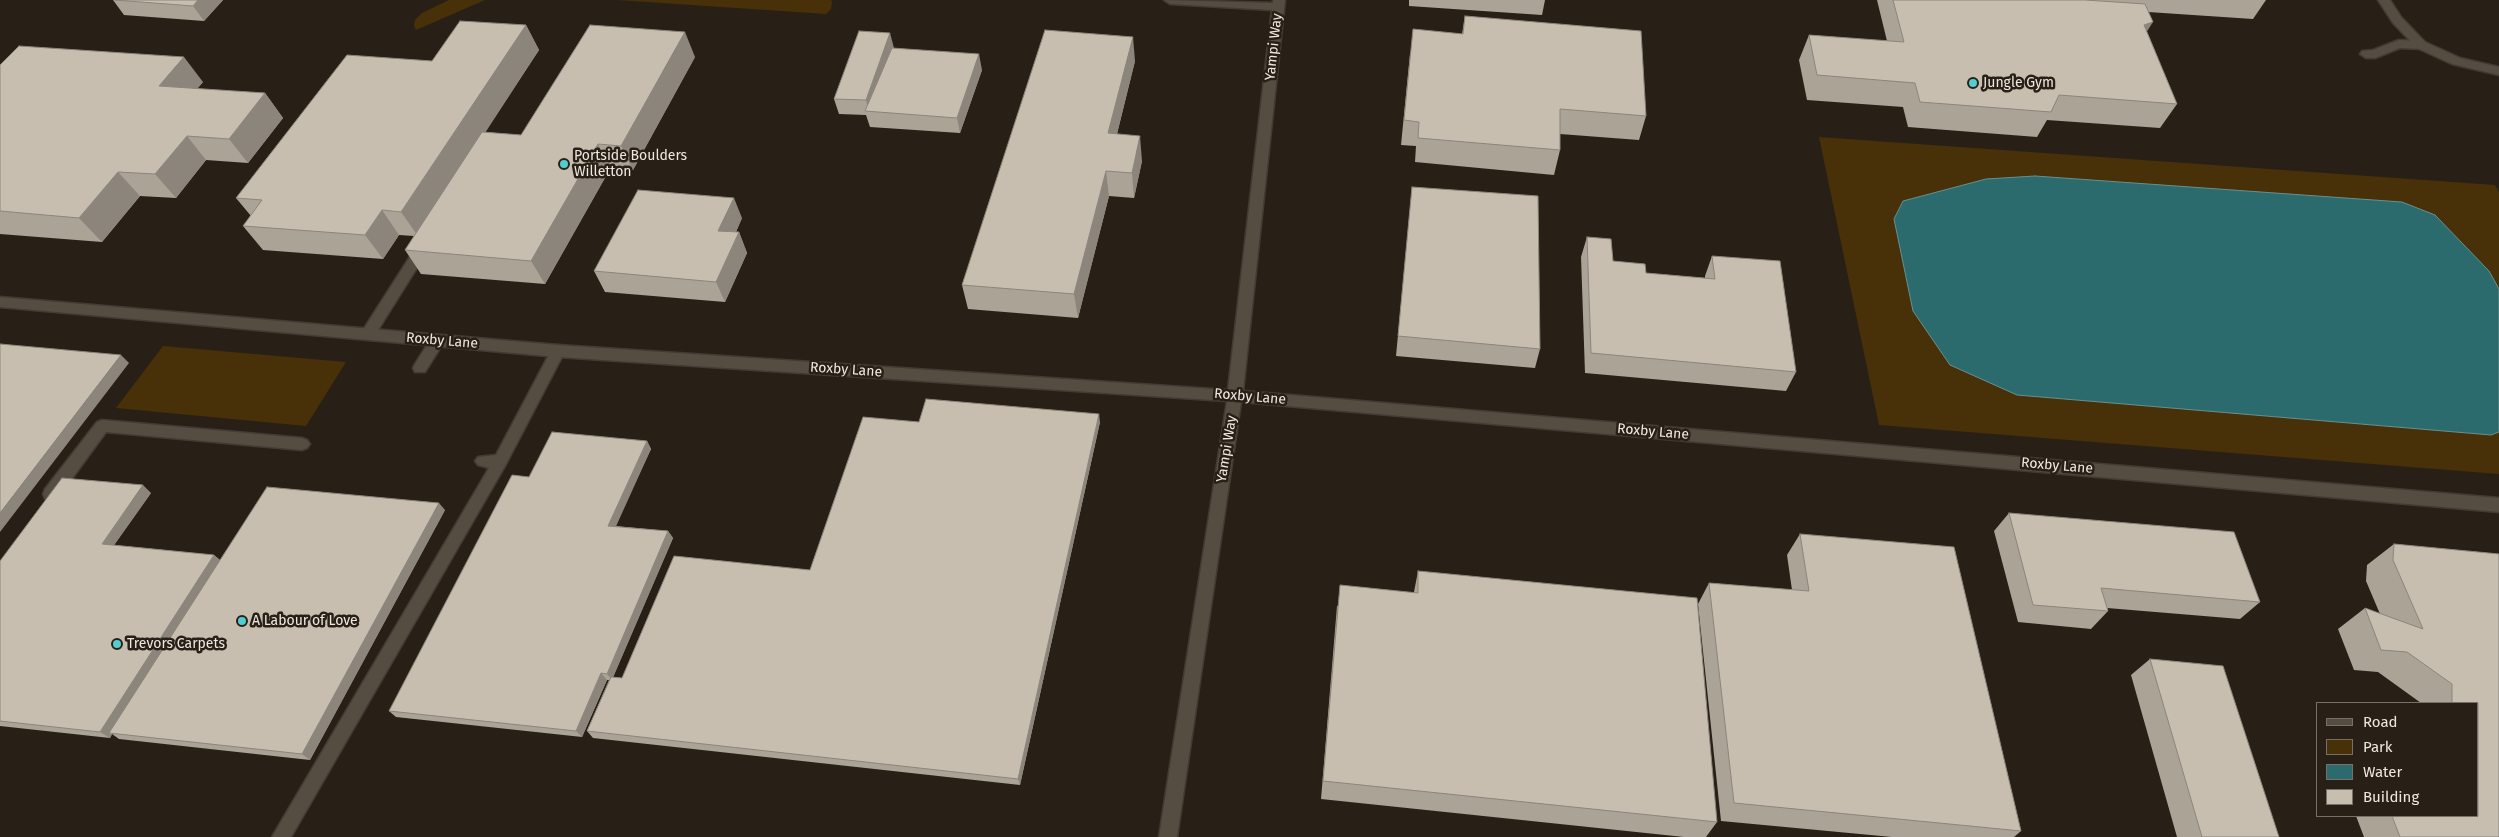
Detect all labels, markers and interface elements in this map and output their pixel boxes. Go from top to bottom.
street label: Yampi Way [1262,12,1286,82]
place label: Jungle Gym [1983,75,2054,91]
marker: Jungle Gym [1967,77,1979,89]
place label: Portside Boulders Willetton [574,148,687,180]
marker: Portside Boulders Willetton [558,158,570,170]
street label: Roxby Lane [405,329,479,353]
street label: Roxby Lane [809,359,883,381]
street label: Roxby Lane [1213,385,1287,409]
street label: Yampi Way [1213,414,1241,484]
street label: Roxby Lane [1616,420,1690,444]
street label: Roxby Lane [2020,454,2094,478]
place label: A Labour of Love [252,613,358,629]
marker: A Labour of Love [236,615,248,627]
place label: Trevors Carpets [127,636,225,652]
marker: Trevors Carpets [111,638,123,650]
legend [2316,702,2479,817]
text: Road [2363,713,2398,731]
text: Park [2363,738,2393,756]
text: Water [2363,763,2402,781]
text: Building [2363,788,2419,806]

